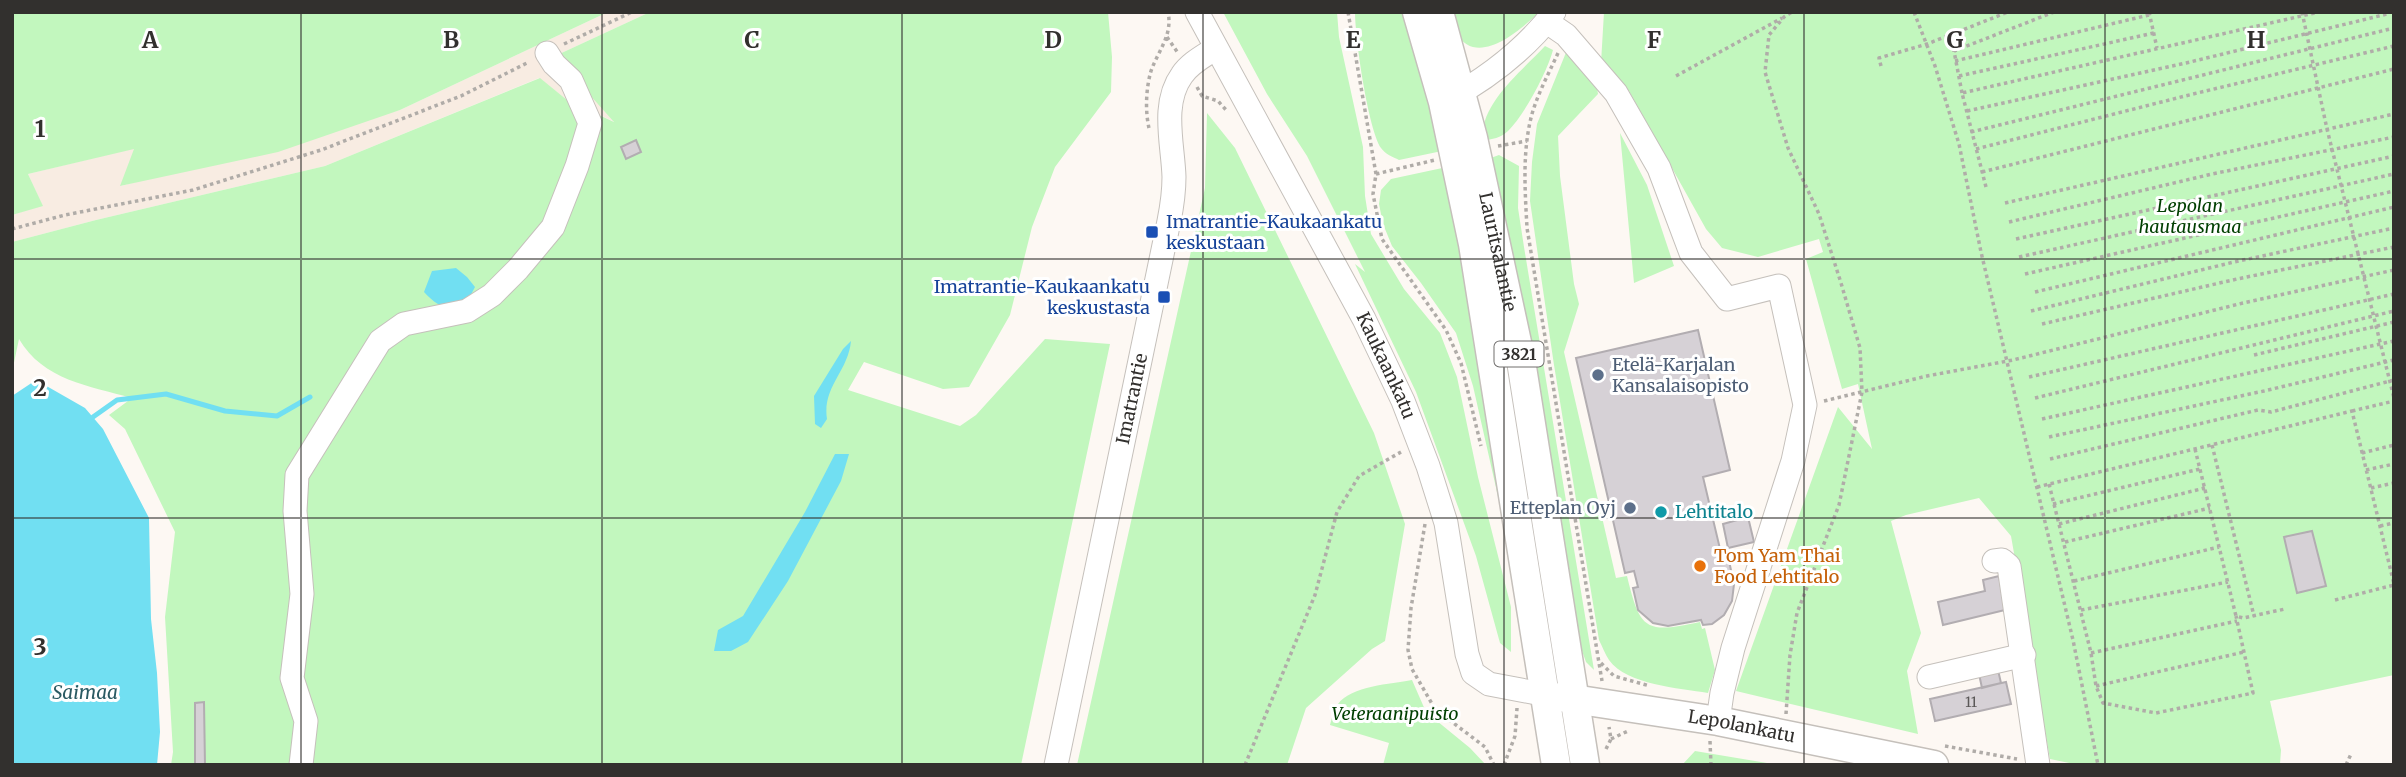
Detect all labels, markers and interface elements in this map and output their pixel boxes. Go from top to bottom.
text: A [141,25,159,54]
text: B [443,25,459,54]
text: C [744,25,760,54]
text: D [1044,25,1062,54]
text: E [1345,25,1361,54]
text: F [1647,25,1661,54]
text: G [1947,25,1964,54]
text: H [2247,25,2266,54]
text: 1 [35,114,46,143]
street label: Lauritsalantie [1474,190,1522,313]
park label: Lepolan hautausmaa [2138,194,2242,238]
place label: Imatrantie-Kaukaankatu keskustaan [1166,210,1382,254]
marker: Imatrantie-Kaukaankatu keskustaan [1144,224,1160,240]
place label: Imatrantie-Kaukaankatu keskustasta [934,275,1150,319]
marker: Imatrantie-Kaukaankatu keskustasta [1156,289,1172,305]
street label: Kaukaankatu [1351,308,1421,422]
road number: 3821 [1494,342,1544,366]
street label: Imatrantie [1111,351,1152,446]
place label: Etelä-Karjalan Kansalaisopisto [1612,353,1749,397]
marker: Etelä-Karjalan Kansalaisopisto [1590,367,1606,383]
text: 2 [33,373,47,402]
place label: Etteplan Oyj [1510,496,1616,519]
marker: Etteplan Oyj [1622,500,1638,516]
place label: Lehtitalo [1675,500,1753,523]
marker: Lehtitalo [1653,504,1669,520]
place label: Tom Yam Thai Food Lehtitalo [1714,544,1841,588]
marker: Tom Yam Thai Food Lehtitalo [1692,558,1708,574]
text: 3 [33,632,47,661]
water label: Saimaa [52,680,118,704]
house number: 11 [1965,693,1977,711]
park label: Veteraanipuisto [1331,702,1459,725]
street label: Lepolankatu [1686,705,1798,747]

